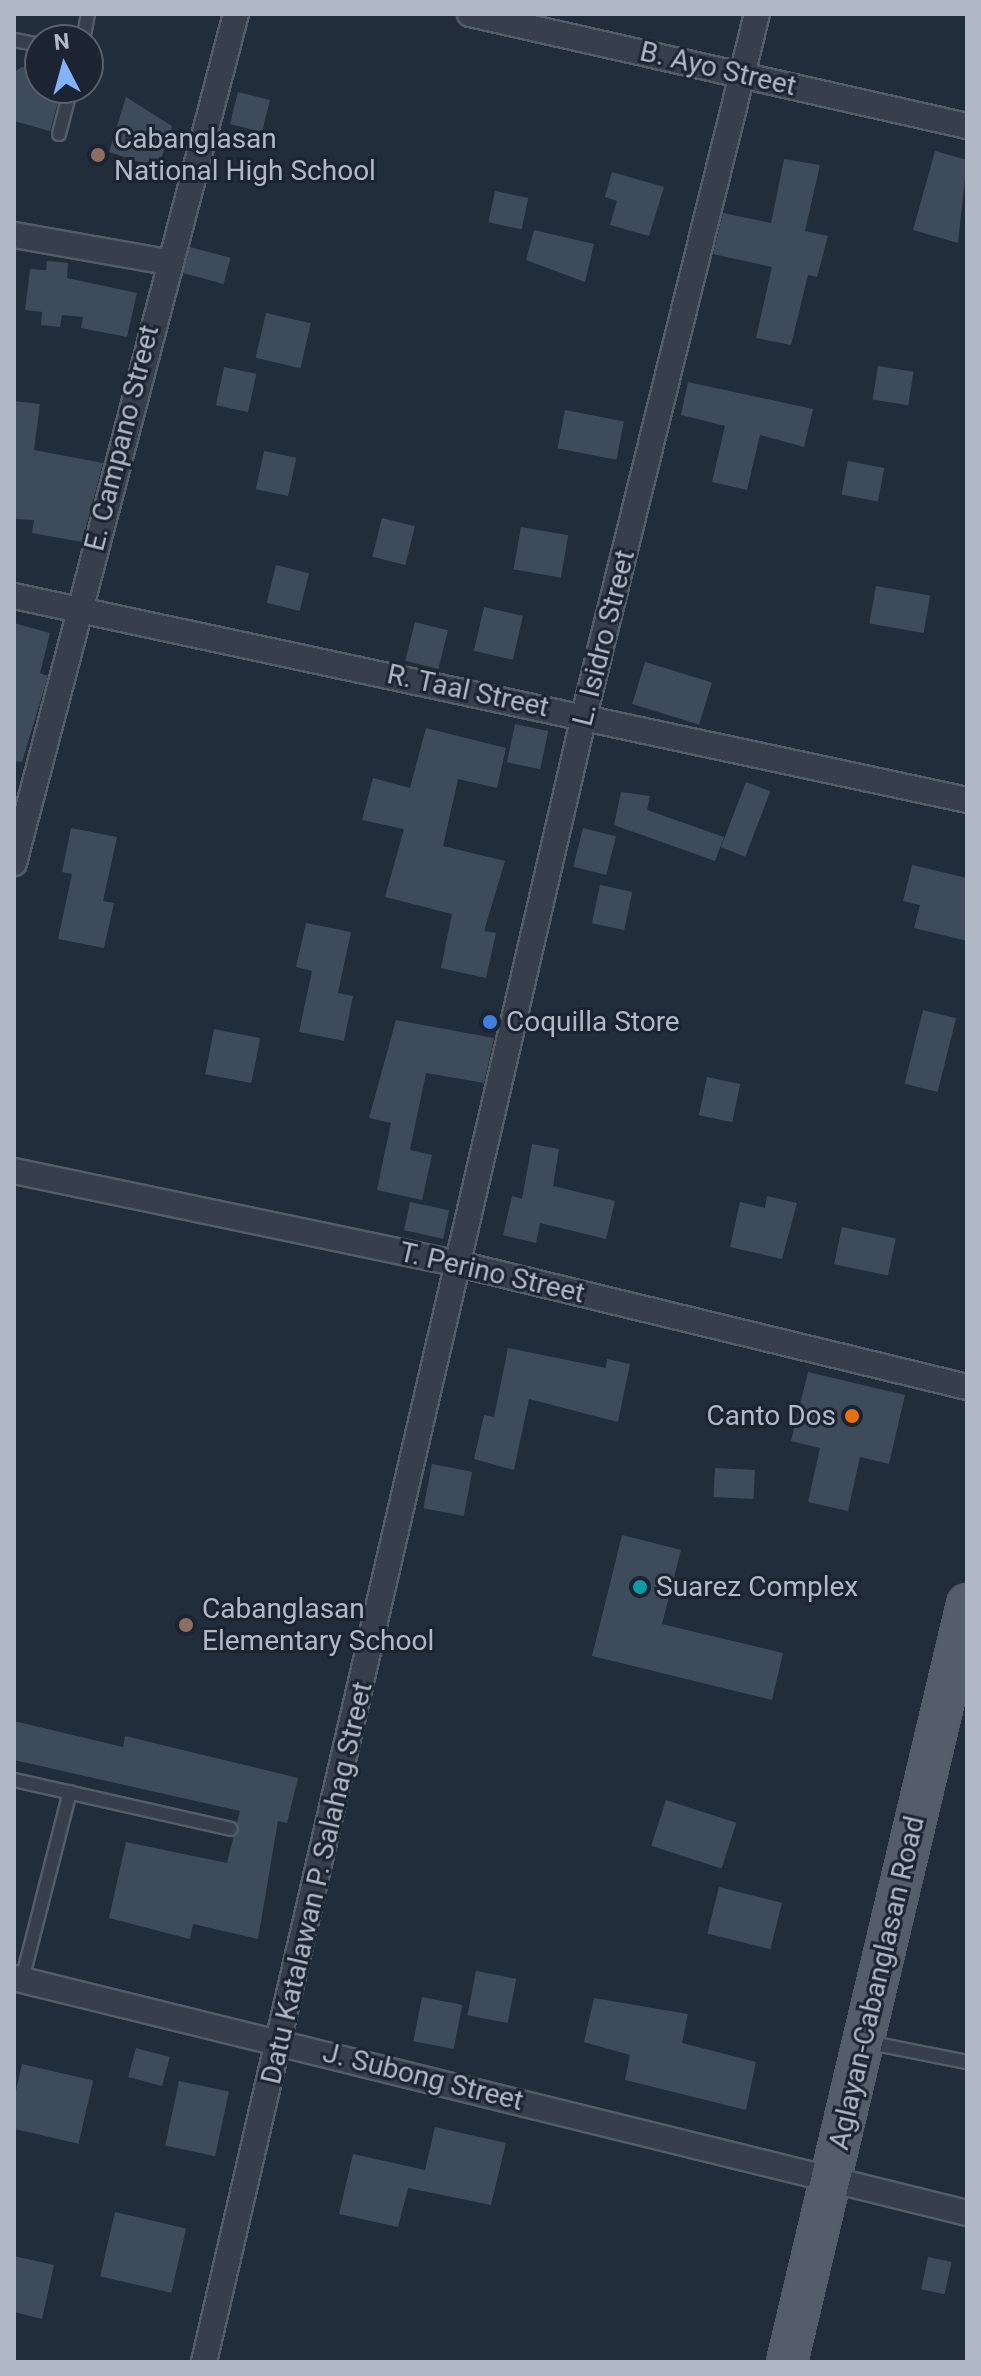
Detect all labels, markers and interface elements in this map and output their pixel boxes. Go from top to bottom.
north arrow [24,24,104,104]
text: N [53,28,71,55]
street label: B. Ayo Street [637,35,799,103]
place label: Cabanglasan National High School [114,122,376,188]
marker: Cabanglasan National High School [89,146,107,164]
street label: E. Campano Street [78,322,166,554]
street label: L. Isidro Street [566,547,642,729]
street label: R. Taal Street [384,657,552,725]
place label: Coquilla Store [506,1005,680,1039]
marker: Coquilla Store [481,1013,499,1031]
street label: T. Perino Street [396,1235,588,1311]
place label: Canto Dos [706,1399,836,1433]
marker: Canto Dos [843,1407,861,1425]
place label: Suarez Complex [656,1570,858,1604]
marker: Suarez Complex [631,1578,649,1596]
place label: Cabanglasan Elementary School [202,1592,434,1658]
marker: Cabanglasan Elementary School [177,1616,195,1634]
street label: Datu Katalawan P. Salahag Street [254,1679,380,2087]
street label: Aglayan-Cabanglasan Road [822,1813,932,2153]
street label: J. Subong Street [319,2036,527,2118]

